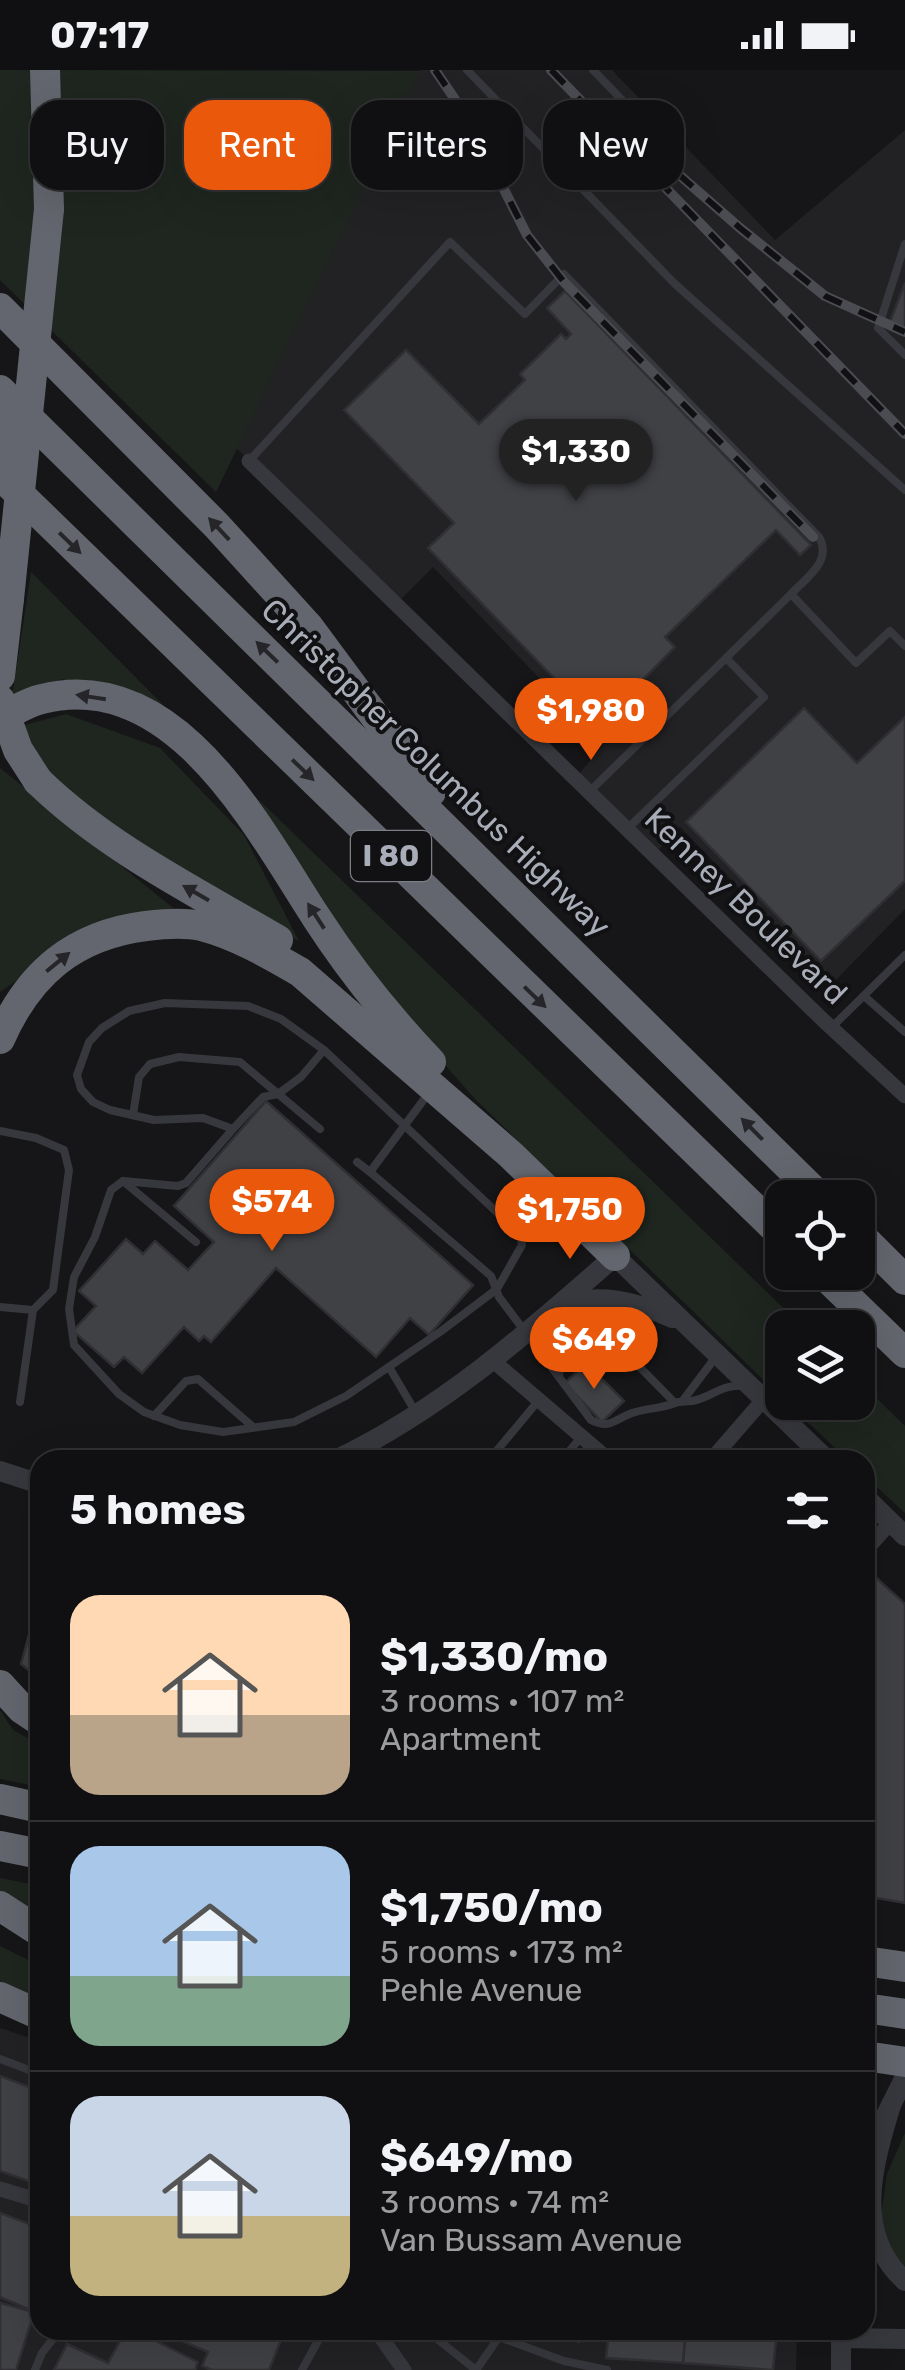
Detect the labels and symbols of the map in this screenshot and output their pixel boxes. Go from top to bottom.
pin: $1,330 [495,419,657,504]
one-way arrow [208,517,231,541]
one-way arrow [57,531,81,554]
street label: Christopher Columbus Highway [254,591,618,945]
one-way arrow [255,640,279,664]
pin: $1,980 [510,678,672,763]
one-way arrow [75,688,107,704]
one-way arrow [290,758,314,781]
street label: Kenney Boulevard [637,800,855,1012]
road number: I 80 [351,831,431,881]
one-way arrow [181,884,210,901]
one-way arrow [307,902,325,930]
one-way arrow [45,952,70,973]
one-way arrow [523,985,547,1008]
one-way arrow [741,1118,765,1141]
pin: $574 [213,1169,331,1254]
pin: $1,750 [489,1177,651,1262]
pin: $649 [535,1307,653,1392]

